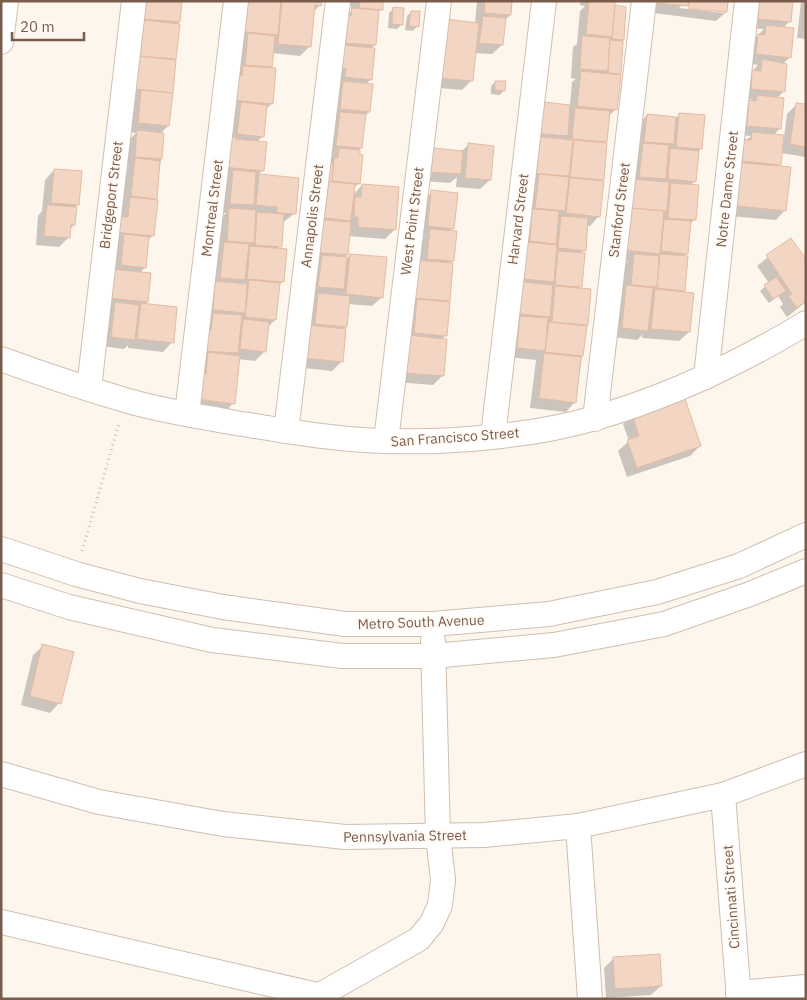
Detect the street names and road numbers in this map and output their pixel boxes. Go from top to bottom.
street label: Notre Dame Street [712,130,742,248]
street label: Bridgeport Street [95,140,127,250]
street label: Montreal Street [197,158,227,258]
street label: Stanford Street [604,161,634,259]
street label: Annapolis Street [297,163,327,269]
street label: West Point Street [396,166,428,276]
street label: Harvard Street [503,172,533,266]
street label: San Francisco Street [390,424,520,450]
street label: Metro South Avenue [357,611,485,633]
street label: Pennsylvania Street [343,826,467,846]
street label: Cincinnati Street [718,844,744,950]

